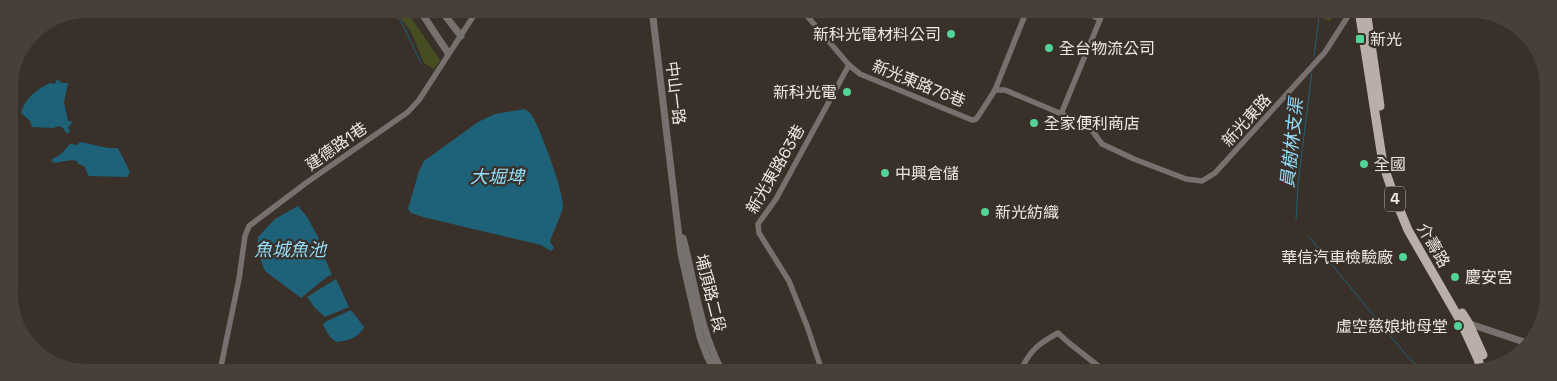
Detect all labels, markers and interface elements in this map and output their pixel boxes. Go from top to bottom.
place label: 新科光電材料公司 [813,24,941,45]
marker: 新科光電材料公司 [945,28,957,40]
place label: 新光 [1370,29,1402,50]
marker: 新光 [1354,33,1366,45]
place label: 全台物流公司 [1059,38,1155,59]
marker: 全台物流公司 [1043,42,1055,54]
street label: 新光東路76巷 [869,55,969,112]
street label: 中山一路 [661,60,690,126]
place label: 新科光電 [773,82,837,103]
marker: 新科光電 [841,86,853,98]
street label: 新光東路 [1217,90,1276,151]
water label: 員樹林支渠 [1275,94,1308,189]
place label: 全家便利商店 [1044,113,1140,134]
marker: 全家便利商店 [1028,117,1040,129]
street label: 建德路1巷 [301,118,371,175]
street label: 新光東路63巷 [741,121,809,218]
place label: 全國 [1374,154,1406,175]
marker: 全國 [1358,158,1370,170]
place label: 中興倉儲 [895,163,959,184]
water label: 大堀埤 [470,165,526,188]
marker: 中興倉儲 [879,167,891,179]
road number: 4 [1385,186,1405,212]
place label: 新光紡織 [995,202,1059,223]
marker: 新光紡織 [979,206,991,218]
street label: 介壽路 [1412,219,1455,271]
water label: 魚城魚池 [254,238,328,261]
place label: 華信汽車檢驗廠 [1281,247,1393,268]
marker: 華信汽車檢驗廠 [1397,251,1409,263]
street label: 埔頂路二段 [691,252,730,334]
place label: 慶安宮 [1465,267,1513,288]
marker: 慶安宮 [1449,271,1461,283]
place label: 虛空慈娘地母堂 [1336,316,1448,337]
marker: 虛空慈娘地母堂 [1452,320,1464,332]

